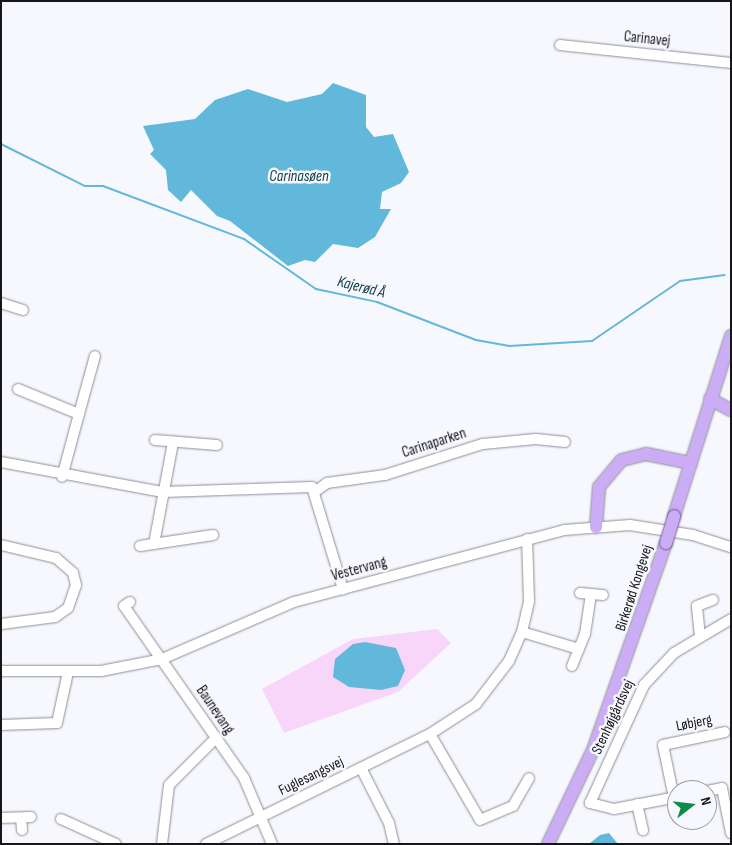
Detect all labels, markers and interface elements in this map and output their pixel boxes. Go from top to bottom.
street label: Carinavej [623,28,671,50]
water label: Carinasøen [269,167,329,187]
water label: Kajerød Å [335,273,387,303]
street label: Carinaparken [400,424,468,462]
street label: Birkerød Kongevej [612,543,656,633]
street label: Vestervang [329,553,389,585]
street label: Stenhøjgårdsvej [588,677,638,757]
street label: Baunevang [192,682,238,738]
street label: Løbjerg [674,711,714,735]
street label: Fuglesangsvej [276,753,346,799]
north arrow [667,780,717,830]
text: N [697,795,715,807]

